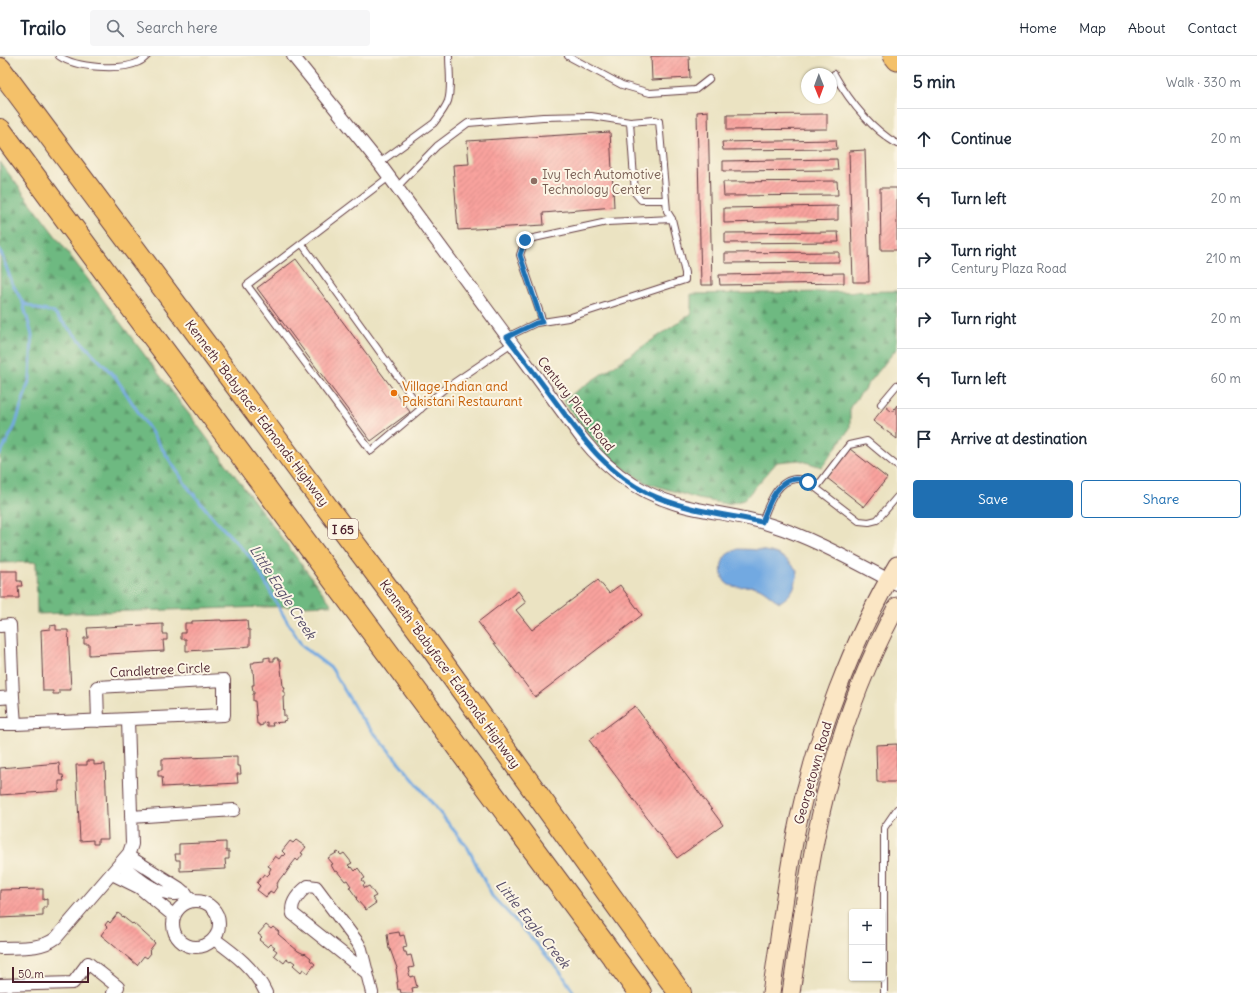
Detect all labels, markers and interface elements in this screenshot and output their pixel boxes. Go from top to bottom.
search box [90,10,370,46]
text: Trailo [20,16,66,40]
icon: search [104,17,126,39]
text: Search here [136,18,218,37]
text: Home [1019,19,1057,37]
text: Map [1079,19,1106,37]
text: About [1128,19,1166,37]
text: Contact [1188,19,1237,37]
north arrow [801,68,837,104]
text: 5 min [913,71,955,93]
text: Walk · 330 m [1166,74,1241,91]
icon: ahead [913,128,935,150]
text: Continue [951,129,1012,148]
text: 20 m [1211,130,1241,147]
place label: Ivy Tech Automotive Technology Center [542,166,661,198]
marker: Ivy Tech Automotive Technology Center [529,176,539,186]
icon: left [913,188,935,210]
text: Turn left [951,189,1006,208]
text: 20 m [1211,190,1241,207]
route end [516,231,534,249]
text: Turn right [951,241,1016,260]
icon: right [913,248,935,270]
text: 210 m [1206,250,1241,267]
text: Century Plaza Road [951,260,1067,277]
icon: right [913,308,935,330]
text: Turn right [951,309,1016,328]
text: 20 m [1211,310,1241,327]
street label: Kenneth "Babyface" Edmonds Highway [181,316,333,510]
street label: Century Plaza Road [534,353,619,455]
icon: left [913,368,935,390]
text: Turn left [951,369,1006,388]
text: 60 m [1210,370,1241,387]
place label: Village Indian and Pakistani Restaurant [402,378,523,410]
marker: Village Indian and Pakistani Restaurant [389,388,399,398]
icon: arrive [913,428,935,450]
text: Arrive at destination [951,429,1087,448]
route start [799,473,817,491]
button: Save [913,480,1073,518]
button: Share [1081,480,1241,518]
road number: I 65 [328,519,358,539]
water label: Little Eagle Creek [246,542,321,643]
street label: Kenneth "Babyface" Edmonds Highway [376,576,524,772]
street label: Candletree Circle [109,659,211,681]
street label: Georgetown Road [790,719,836,826]
water label: Little Eagle Creek [492,876,575,973]
map controls [849,909,885,981]
button: + [849,909,885,945]
button: − [849,945,885,981]
scale bar [12,965,89,984]
text: 50 m [18,967,44,981]

